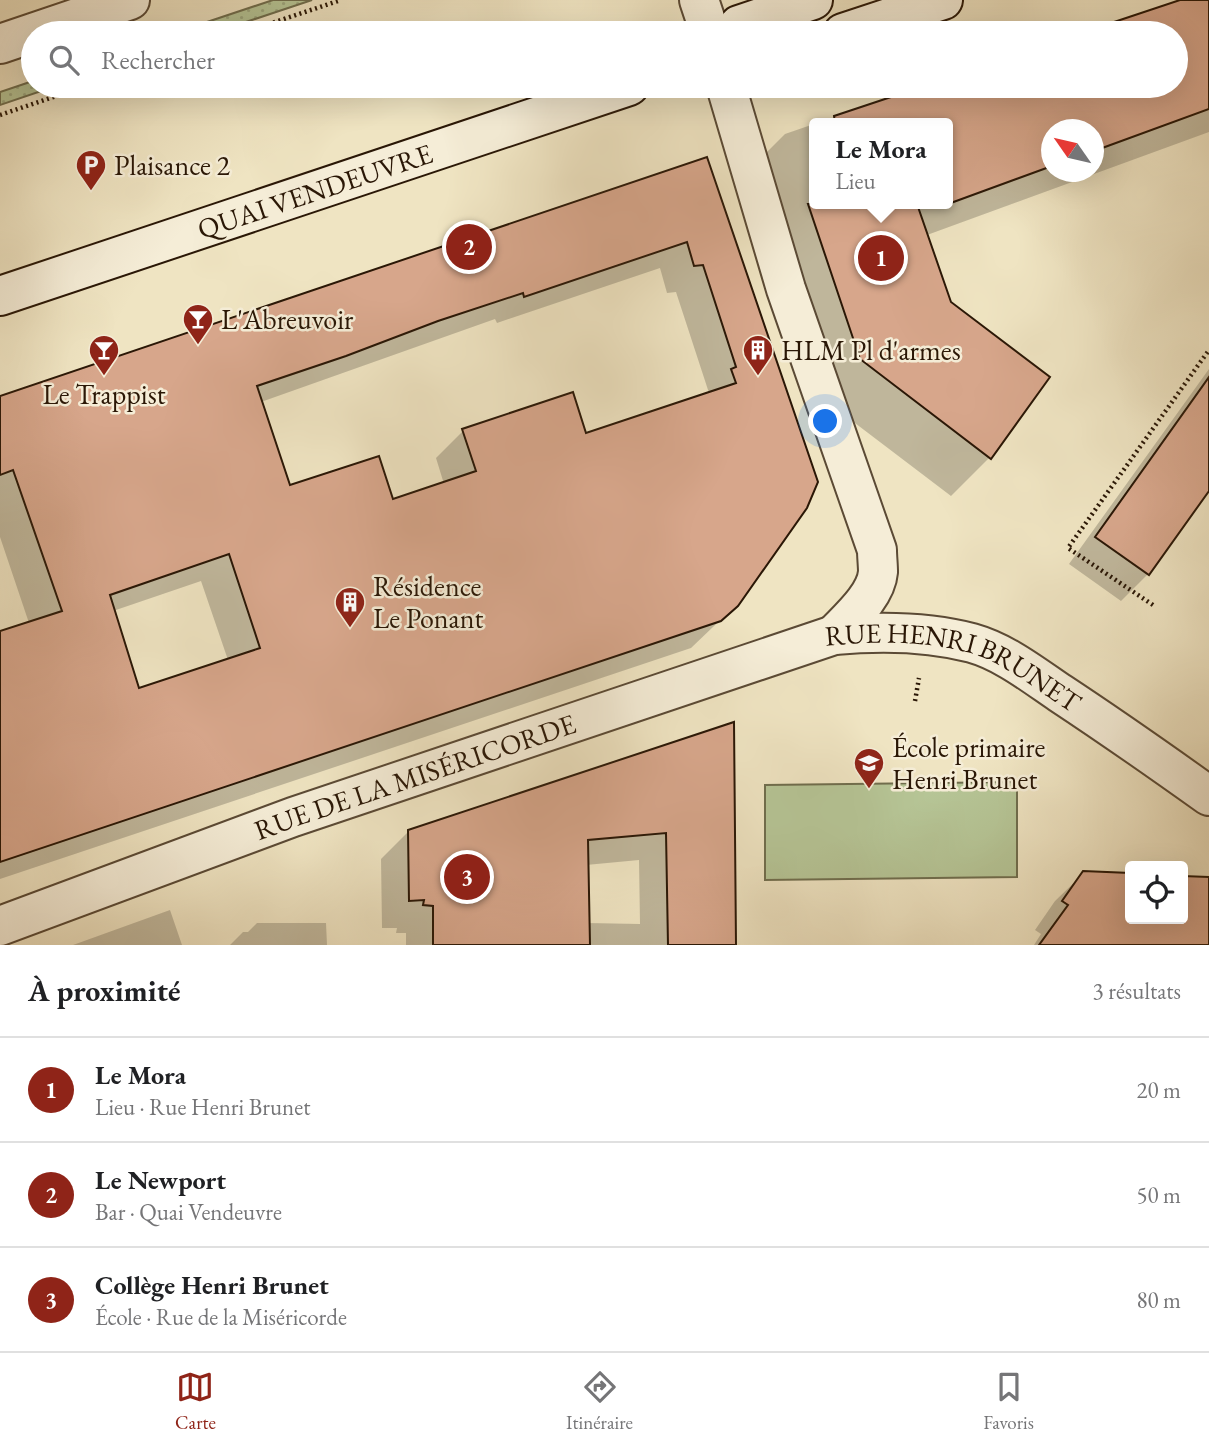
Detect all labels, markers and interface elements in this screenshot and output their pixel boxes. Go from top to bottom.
search box [21,21,1188,98]
icon: search [45,41,83,79]
text: Rechercher [101,43,215,77]
popup [809,118,953,209]
north arrow [1041,119,1104,182]
text: Le Mora [835,132,927,166]
street label: QUAI VENDEUVRE [193,135,437,247]
place label: Plaisance 2 [114,147,231,183]
parking icon: Plaisance 2 [74,148,108,192]
text: Lieu [835,166,876,196]
pin: 2 [446,221,492,273]
pin: 1 [858,232,904,284]
place label: L'Abreuvoir [221,301,354,337]
bar icon: L'Abreuvoir [181,302,215,346]
place label: HLM Pl d'armes [781,332,961,368]
bar icon: Le Trappist [87,333,121,377]
building icon: HLM Pl d'armes [741,333,775,377]
place label: Le Trappist [42,376,166,412]
your location [808,404,842,438]
place label: Résidence Le Ponant [373,568,484,636]
building icon: Résidence Le Ponant [333,585,367,629]
street label: RUE HENRI BRUNET [823,614,1088,720]
street label: RUE DE LA MISÉRICORDE [249,705,580,848]
place label: École primaire Henri Brunet [892,729,1046,797]
school or university icon: École primaire Henri Brunet [852,746,886,790]
pin: 3 [444,851,490,903]
map controls [1125,861,1188,924]
button: locate [1125,861,1188,924]
text: À proximité [28,971,180,1010]
text: 3 résultats [1093,976,1181,1006]
text: Le Mora [95,1058,186,1092]
text: 1 [45,1075,57,1105]
text: 20 m [1136,1075,1181,1105]
text: Lieu · Rue Henri Brunet [95,1092,310,1122]
text: Le Newport [95,1163,226,1197]
text: 2 [45,1180,57,1210]
text: 50 m [1136,1180,1181,1210]
text: Bar · Quai Vendeuvre [95,1197,282,1227]
text: Collège Henri Brunet [95,1268,329,1302]
text: 3 [45,1285,57,1315]
text: 80 m [1136,1285,1181,1315]
text: École · Rue de la Miséricorde [95,1302,347,1332]
tab: Carte [175,1368,216,1435]
tab: Itinéraire [566,1368,633,1435]
tab: Favoris [983,1368,1034,1435]

